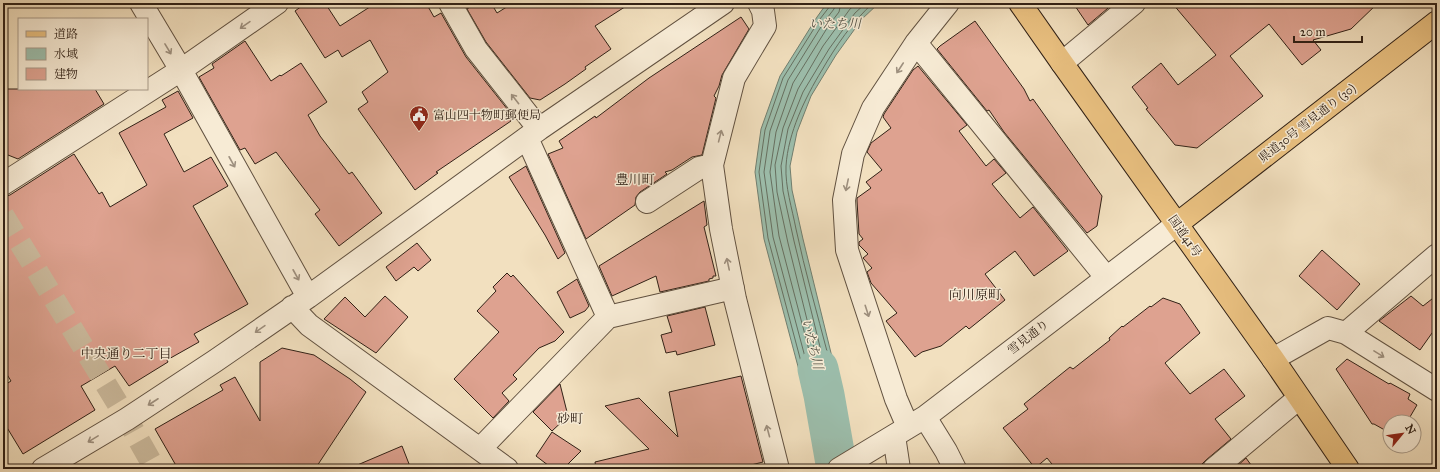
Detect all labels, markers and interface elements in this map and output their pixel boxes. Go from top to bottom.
water label: いたち川 [809,16,863,32]
legend [18,18,148,90]
scale bar [1294,18,1362,44]
one-way arrow [240,21,251,29]
text: 20 m [1300,25,1326,39]
text: 道路 [54,27,78,41]
one-way arrow [164,43,172,55]
text: 水域 [54,47,78,61]
one-way arrow [896,62,904,73]
text: 建物 [54,67,78,81]
street label: 県道30号 雪見通り (30) [1256,81,1358,165]
one-way arrow [511,93,520,104]
public building icon: 富山四十物町郵便局 [408,104,430,132]
place label: 富山四十物町郵便局 [433,108,541,122]
one-way arrow [716,130,724,143]
one-way arrow [228,156,236,168]
district label: 豊川町 [615,172,655,188]
one-way arrow [842,178,850,191]
street label: 国道41号 [1166,213,1204,259]
one-way arrow [724,258,732,271]
one-way arrow [292,269,300,281]
district label: 向川原町 [949,287,1001,303]
one-way arrow [864,305,871,318]
water label: いたち川 [798,317,827,373]
street label: 雪見通り [1005,317,1051,357]
one-way arrow [255,325,266,333]
district label: 中央通り二丁目 [80,346,172,362]
one-way arrow [1374,349,1385,358]
one-way arrow [147,398,158,406]
district label: 砂町 [557,411,583,427]
north arrow [1382,414,1422,454]
text: N [1402,422,1419,437]
one-way arrow [764,425,771,438]
one-way arrow [87,435,99,443]

